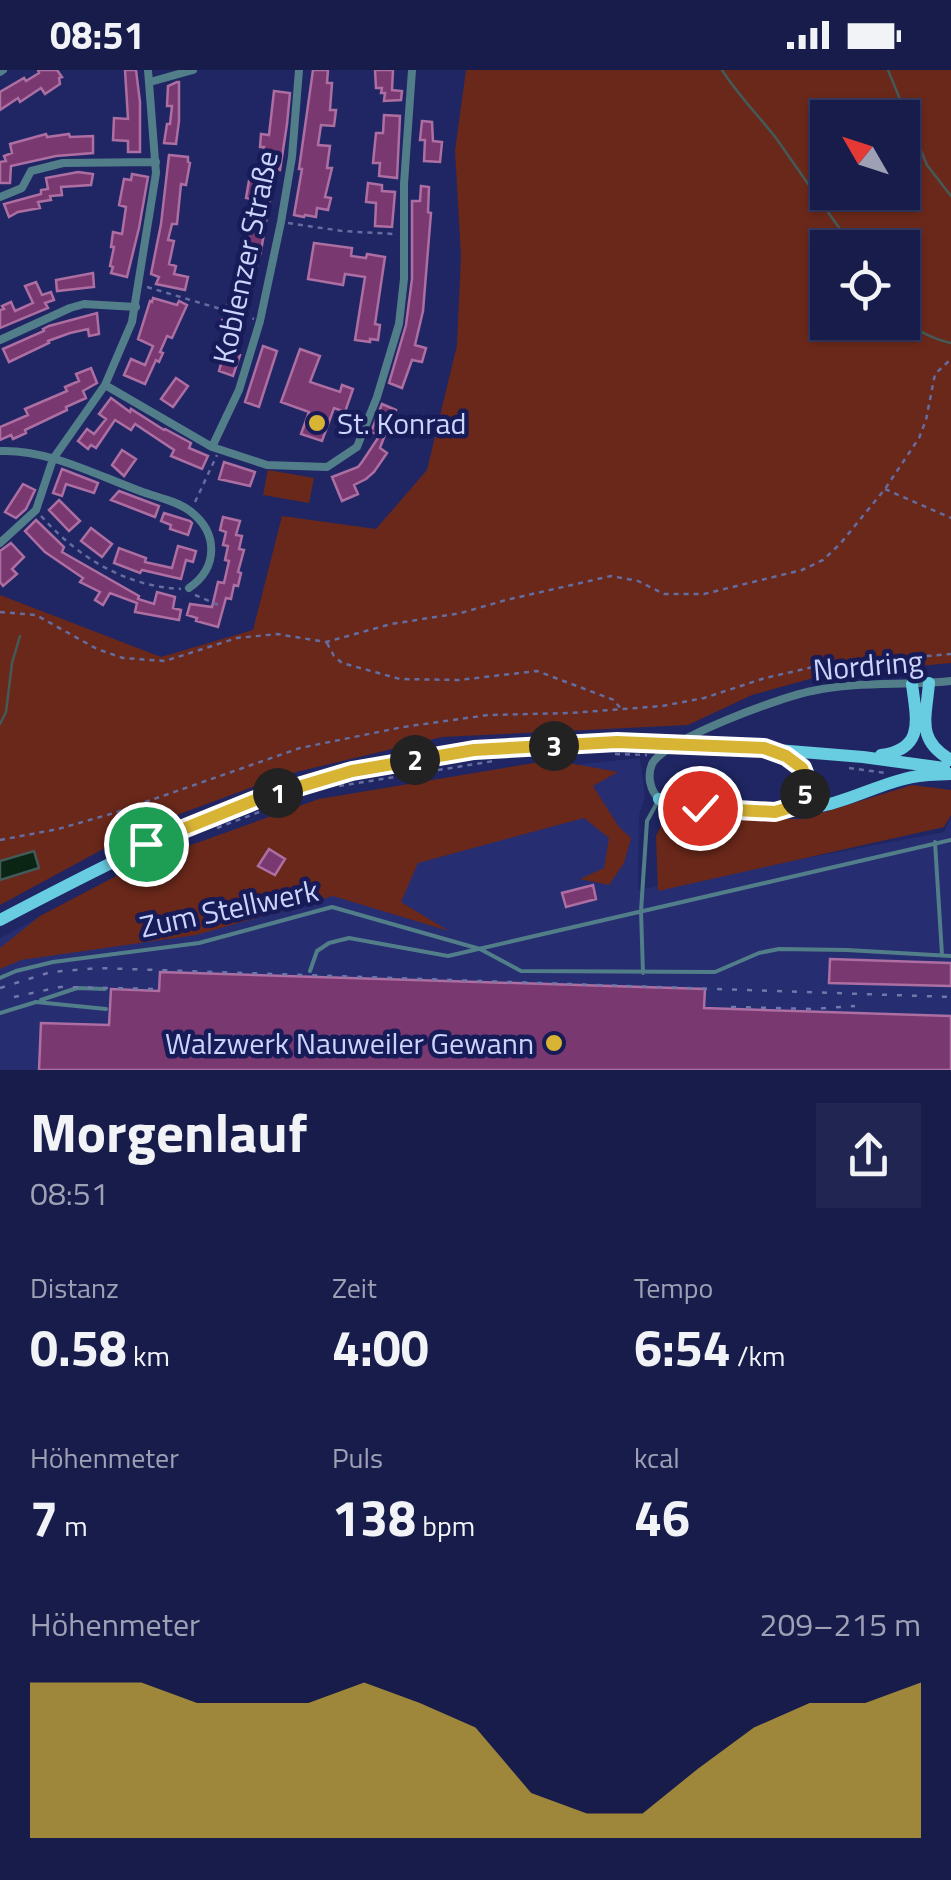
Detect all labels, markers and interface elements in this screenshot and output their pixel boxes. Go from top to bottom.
text: 08:51 [50,6,145,64]
north arrow [810,100,920,210]
map controls [810,100,920,340]
street label: Koblenzer Straße [200,146,290,368]
button: locate [810,230,920,340]
place label: St. Konrad [337,400,466,446]
marker: St. Konrad [306,412,328,434]
street label: Nordring [811,637,925,693]
pin: 3 [529,721,579,771]
text: 3 [546,724,562,767]
pin: 2 [390,735,440,785]
text: 2 [407,738,423,781]
pin [658,766,743,851]
pin: 1 [253,768,303,818]
pin: 5 [780,769,830,819]
text: 1 [270,771,286,814]
text: 5 [797,772,813,815]
icon: check [673,781,728,836]
pin [104,802,189,887]
icon: arrive [119,817,174,872]
street label: Zum Stellwerk [135,867,323,949]
place label: Walzwerk Nauweiler Gewann [165,1020,534,1066]
marker: Walzwerk Nauweiler Gewann [543,1032,565,1054]
text: Morgenlauf [30,1090,307,1173]
button: share [816,1103,921,1208]
text: 08:51 [30,1169,109,1217]
text: Distanz [30,1266,119,1309]
text: Zeit [332,1266,377,1309]
text: Tempo [634,1266,713,1309]
text: 0.58 [30,1309,127,1385]
text: 4:00 [332,1309,429,1385]
text: 6:54 [634,1309,731,1385]
text: km [127,1334,170,1377]
text: /km [731,1334,785,1377]
text: Höhenmeter [30,1436,179,1479]
text: Puls [332,1436,383,1479]
text: kcal [634,1436,680,1479]
text: 7 [30,1479,58,1555]
text: 138 [332,1479,416,1555]
text: 46 [634,1479,690,1555]
text: m [58,1504,88,1547]
text: bpm [416,1504,475,1547]
text: Höhenmeter [30,1600,200,1648]
text: 209–215 m [759,1600,921,1648]

